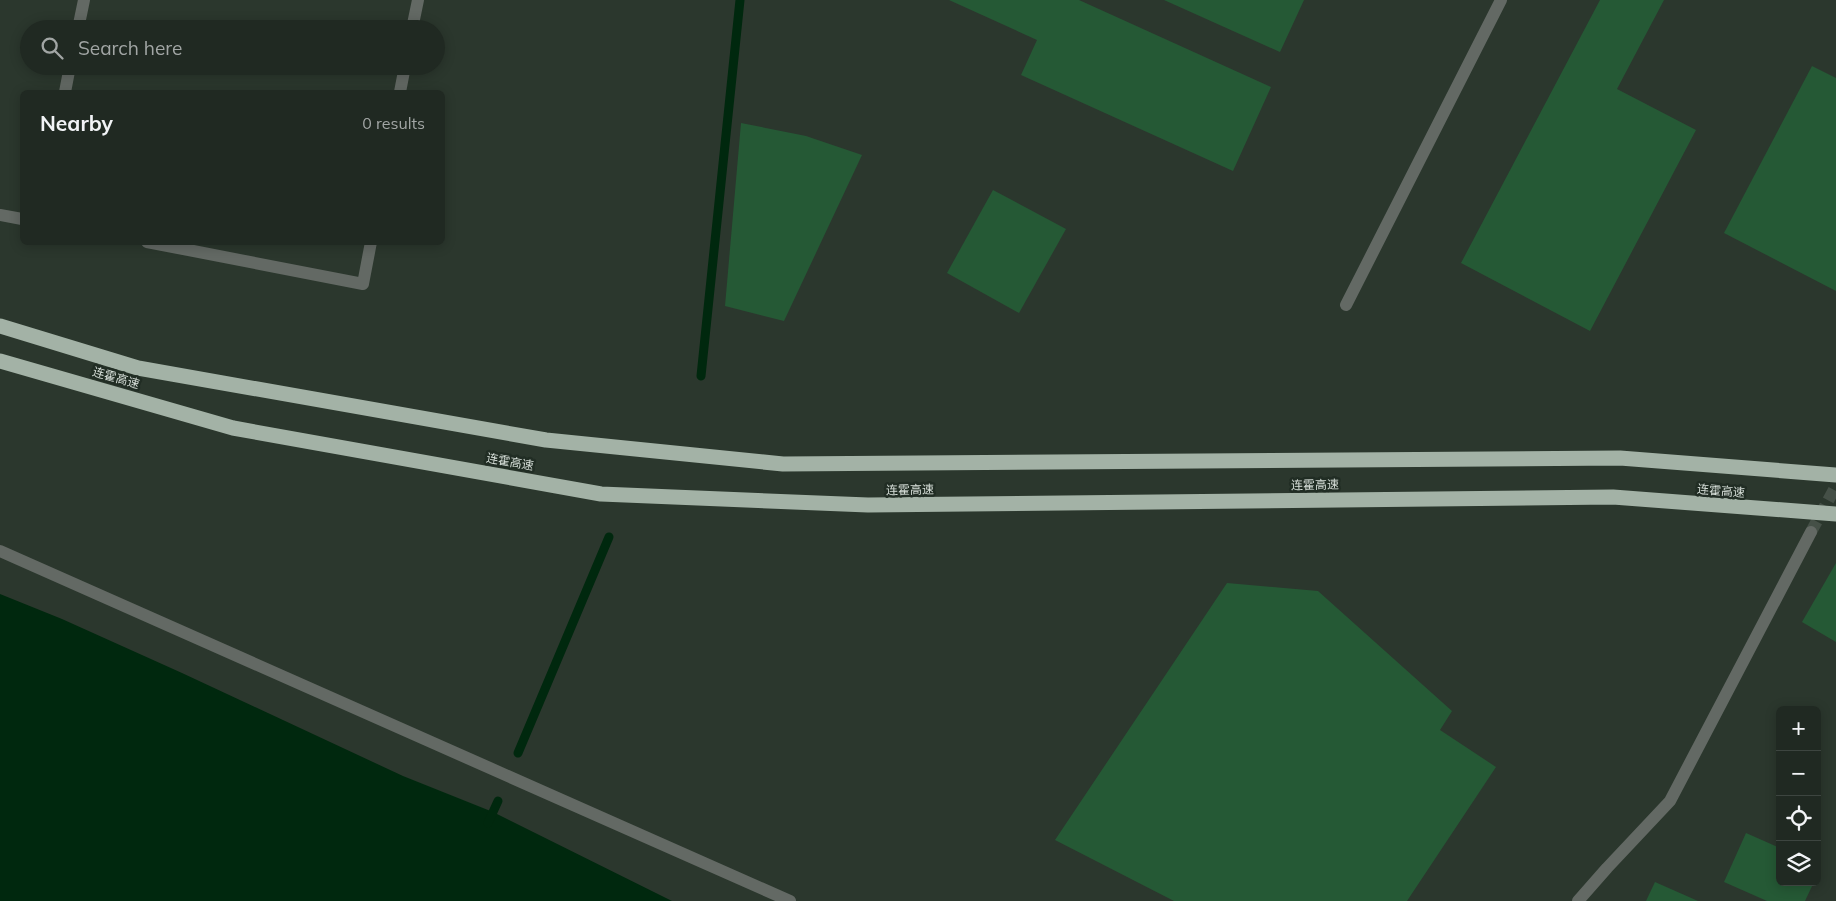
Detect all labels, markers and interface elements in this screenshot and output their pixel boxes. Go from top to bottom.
search box [20,20,445,75]
icon: search [38,34,66,62]
text: Search here [78,36,182,60]
text: Nearby [40,110,113,136]
text: 0 results [362,113,425,133]
street label: 连霍高速 [91,364,141,391]
street label: 连霍高速 [485,450,535,473]
street label: 连霍高速 [1291,477,1339,492]
street label: 连霍高速 [1696,481,1746,500]
street label: 连霍高速 [886,482,934,497]
map controls [1776,706,1821,886]
button: + [1776,706,1821,751]
button: − [1776,751,1821,796]
button: locate [1776,796,1821,841]
button: layers [1776,841,1821,886]

